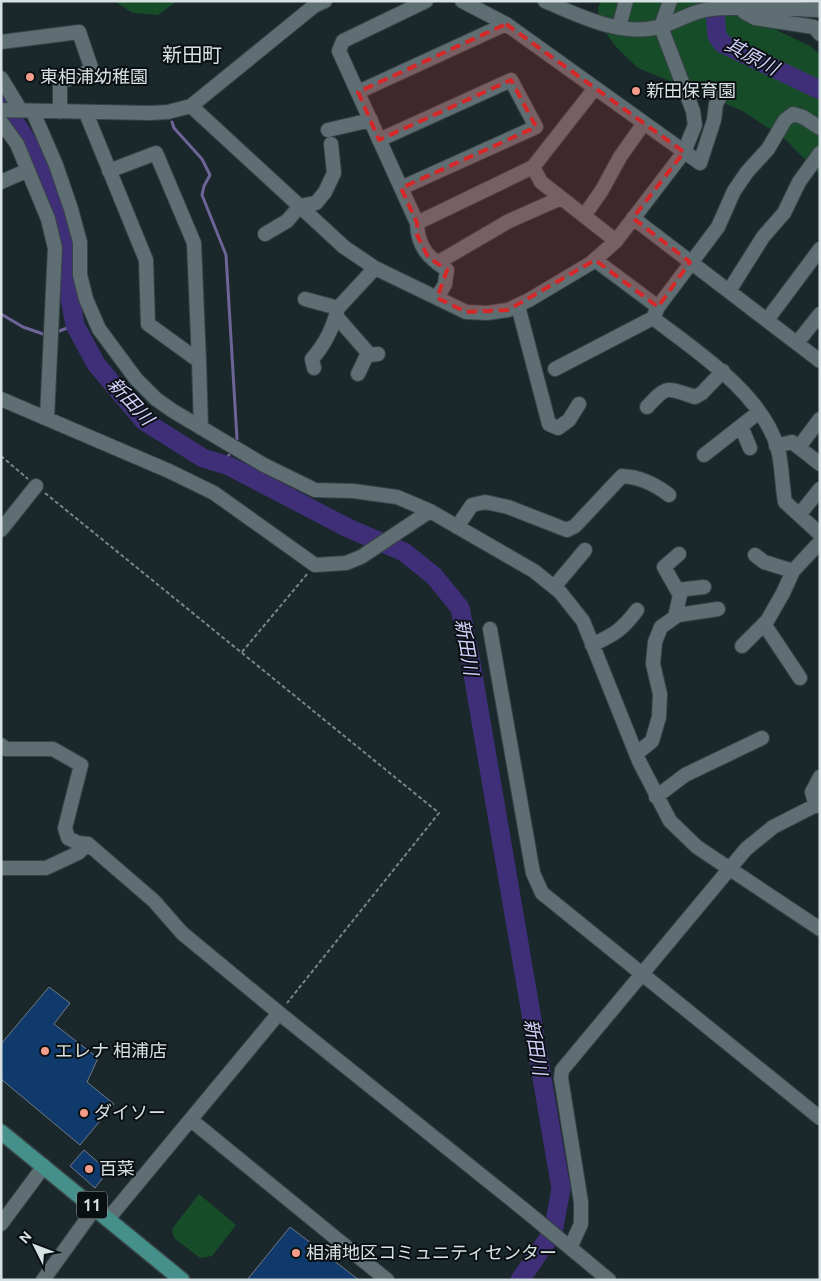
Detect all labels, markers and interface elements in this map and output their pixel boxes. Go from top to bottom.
water label: 其原川 [722,33,784,80]
district label: 新田町 [162,43,222,66]
place label: 東相浦幼稚園 [40,66,148,86]
marker: 東相浦幼稚園 [24,71,36,83]
place label: 新田保育園 [646,80,736,100]
marker: 新田保育園 [630,85,642,97]
water label: 新田川 [104,373,160,431]
water label: 新田川 [451,617,483,679]
water label: 新田川 [520,1017,552,1079]
place label: エレナ 相浦店 [55,1040,167,1060]
marker: エレナ 相浦店 [39,1045,51,1057]
place label: ダイソー [94,1102,166,1122]
marker: ダイソー [78,1107,90,1119]
place label: 百菜 [99,1158,135,1178]
marker: 百菜 [83,1163,95,1175]
road number: 11 [77,1192,107,1218]
north arrow [10,1221,60,1271]
text: N [16,1228,35,1247]
place label: 相浦地区コミュニティセンター [306,1242,557,1262]
marker: 相浦地区コミュニティセンター [290,1247,302,1259]

